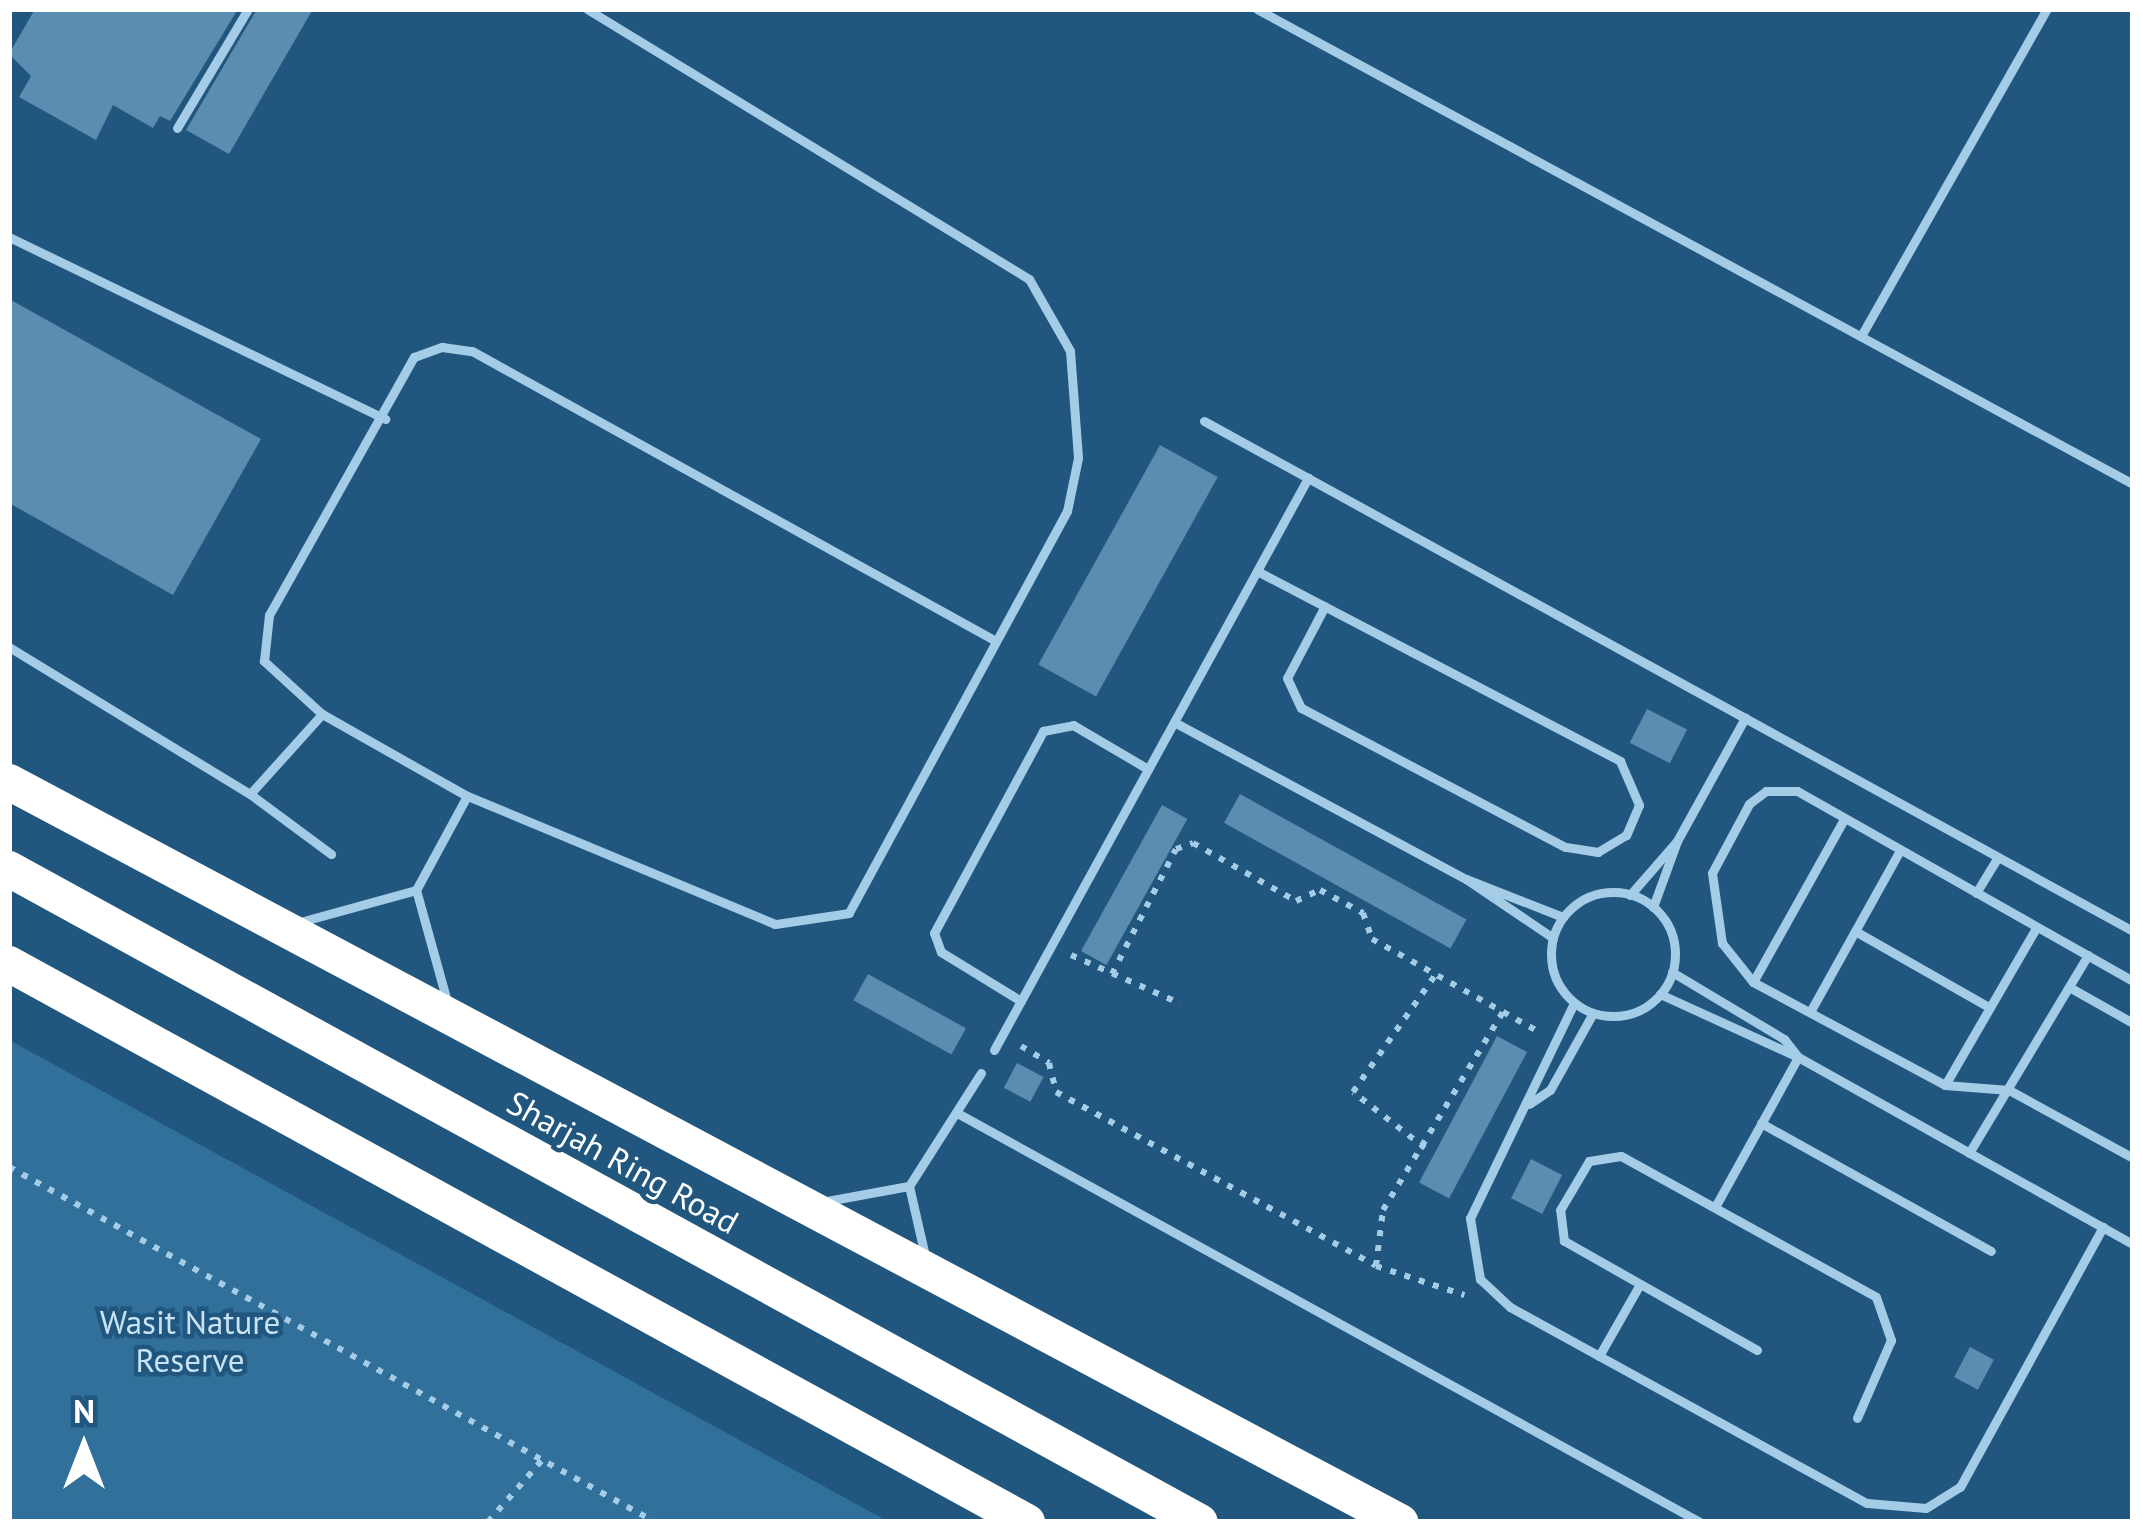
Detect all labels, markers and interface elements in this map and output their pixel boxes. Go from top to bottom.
street label: Sharjah Ring Road [501,1082,745,1242]
park label: Wasit Nature Reserve [100,1302,280,1380]
north arrow [24,1387,144,1507]
text: N [73,1389,95,1432]

